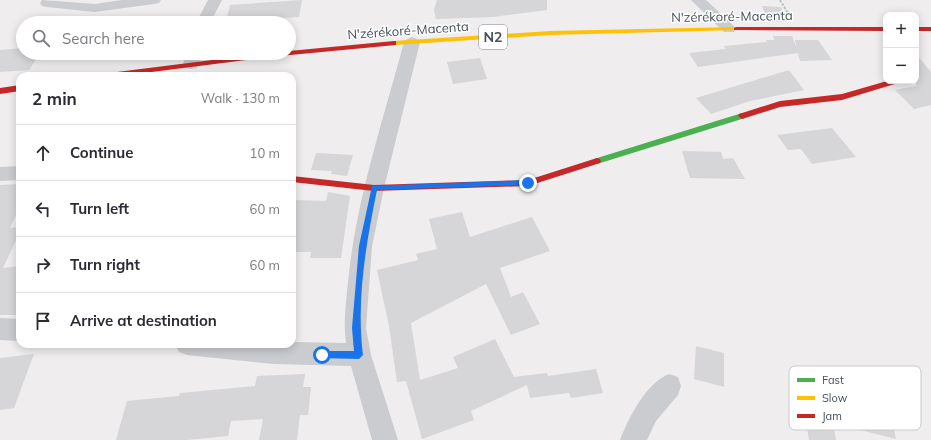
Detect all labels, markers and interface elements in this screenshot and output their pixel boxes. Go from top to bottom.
street label: N'zérékoré-Macenta [671,7,793,25]
map controls [883,12,919,84]
button: + [883,12,919,48]
search box [16,16,296,60]
street label: N'zérékoré-Macenta [347,18,469,42]
road number: N2 [479,25,507,49]
icon: search [30,27,52,49]
text: Search here [62,29,144,48]
button: − [883,48,919,84]
text: 2 min [32,88,77,109]
text: Walk · 130 m [201,90,280,106]
icon: ahead [32,142,54,164]
text: Continue [70,143,133,162]
text: 10 m [250,145,280,161]
route end [519,174,537,192]
icon: left [32,198,54,220]
text: Turn left [70,199,129,218]
text: 60 m [250,201,280,217]
icon: right [32,254,54,276]
text: Turn right [70,255,140,274]
text: 60 m [250,257,280,273]
icon: arrive [32,310,54,332]
text: Arrive at destination [70,311,217,330]
route start [313,346,331,364]
legend [789,366,921,430]
text: Fast [822,373,844,387]
text: Slow [822,391,848,405]
text: Jam [822,409,842,423]

